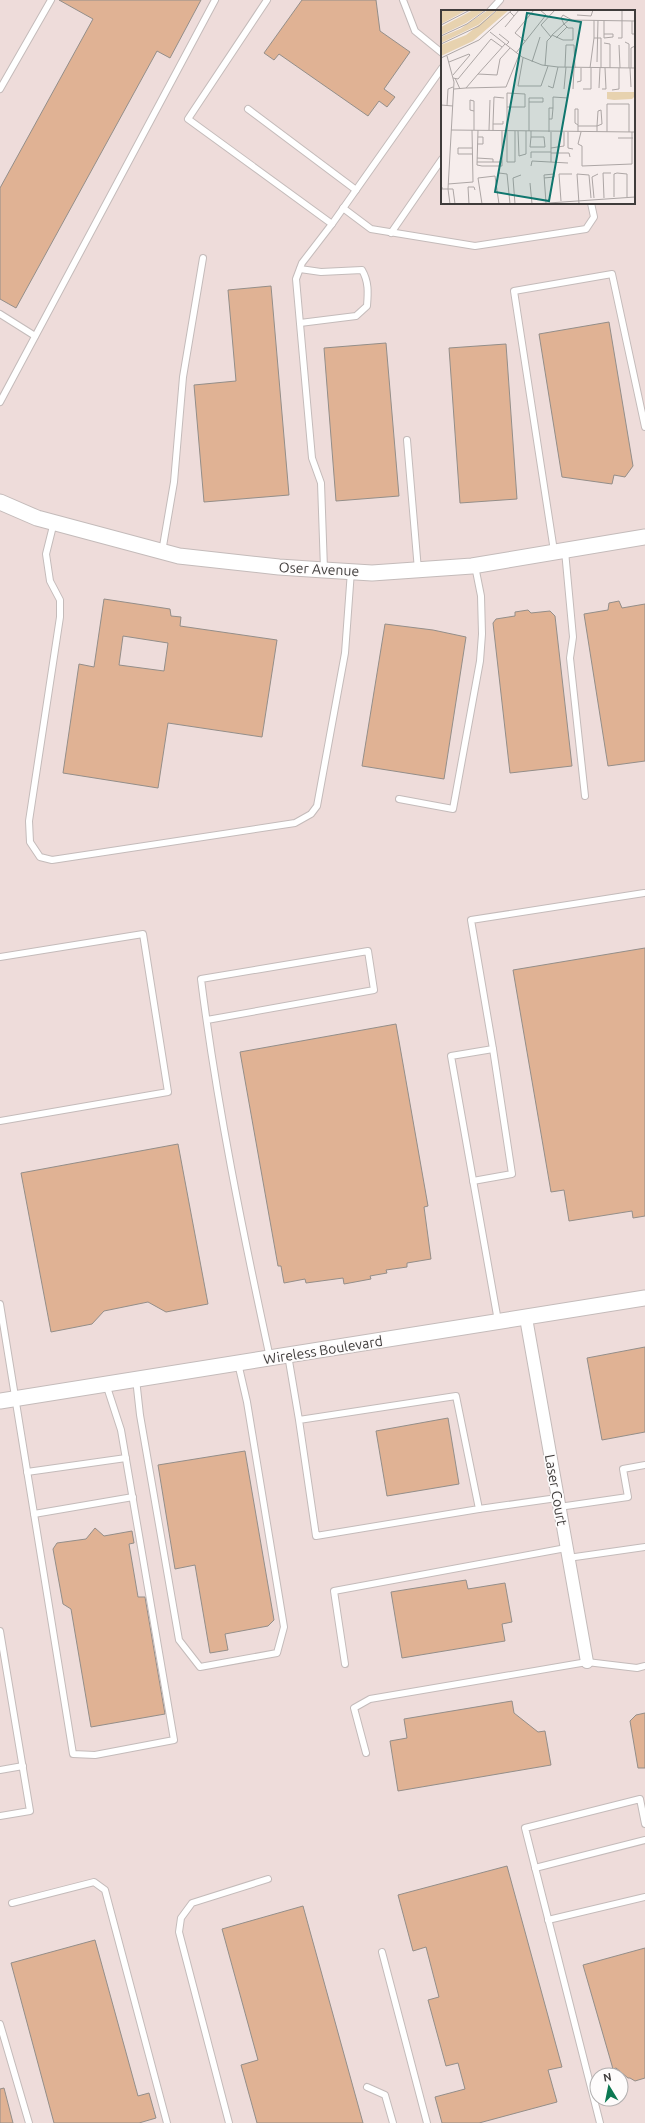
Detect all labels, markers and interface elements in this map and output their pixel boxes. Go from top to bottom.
inset map [441,10,635,204]
street label: Oser Avenue [278,559,360,579]
street label: Wireless Boulevard [262,1333,384,1367]
street label: Laser Court [542,1453,570,1527]
north arrow [589,2067,629,2107]
text: N [602,2071,612,2084]

